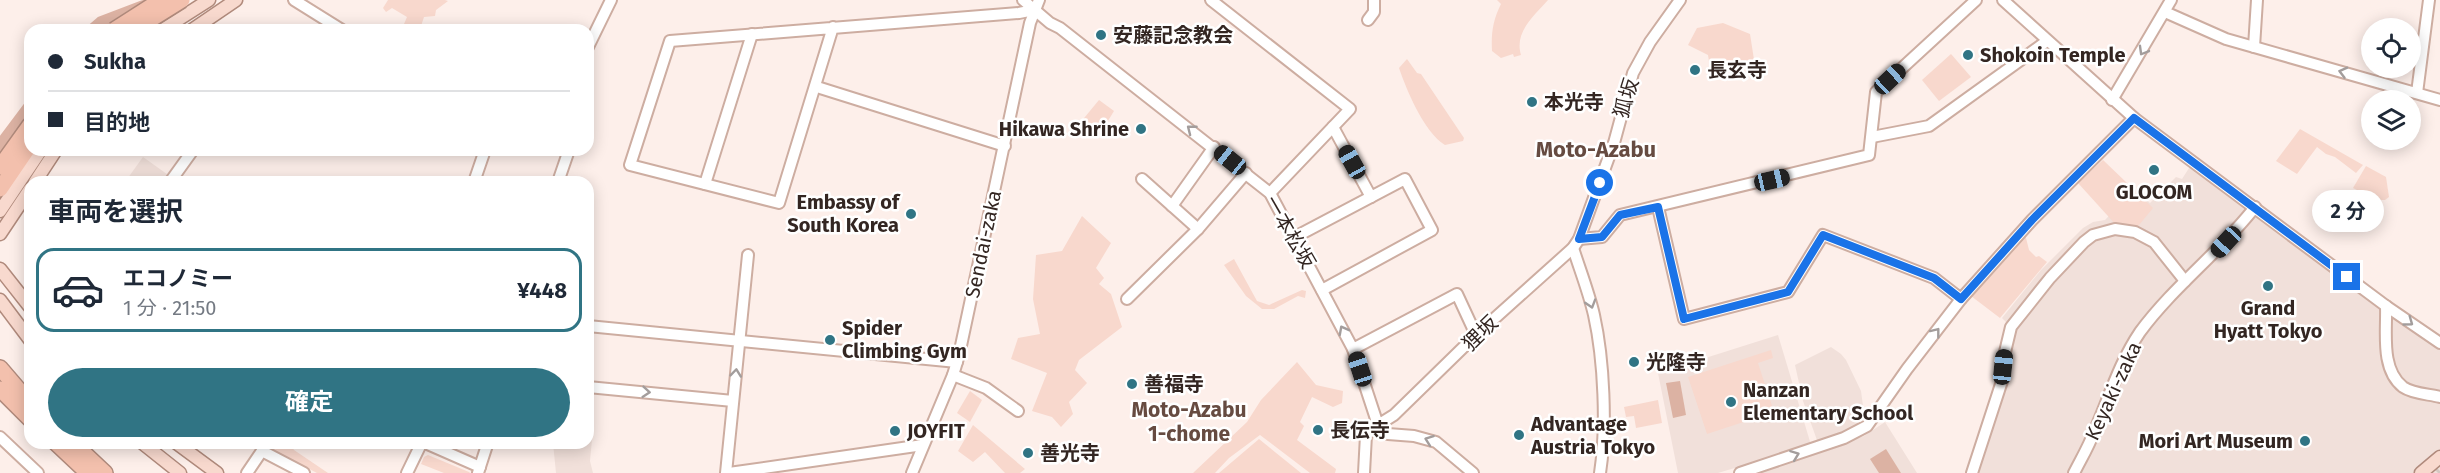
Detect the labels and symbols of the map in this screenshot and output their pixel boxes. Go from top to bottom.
place label: 安藤記念教会 [1113,23,1233,47]
marker: 安藤記念教会 [1094,28,1108,42]
place label: Shokoin Temple [1980,43,2126,67]
one-way arrow [2139,45,2150,55]
marker: Shokoin Temple [1961,48,1975,62]
place label: 長玄寺 [1707,58,1767,82]
car [1871,60,1909,98]
marker: 長玄寺 [1688,63,1702,77]
one-way arrow [2338,67,2349,79]
street label: 狐坂 [1609,75,1643,121]
place label: 本光寺 [1544,90,1604,114]
marker: 本光寺 [1525,95,1539,109]
place label: Hikawa Shrine [999,117,1129,141]
marker: Hikawa Shrine [1134,122,1148,136]
one-way arrow [1186,125,1197,136]
district label: Moto-Azabu [1536,136,1656,163]
car [1210,142,1250,178]
car [1335,142,1369,182]
marker: GLOCOM [2147,163,2161,177]
car [1752,167,1792,193]
route start [1586,169,1613,196]
place label: GLOCOM [2116,180,2193,204]
street label: Sendai-zaka [960,188,1006,300]
place label: Embassy of South Korea [787,190,901,237]
callout: 2 分 [2311,190,2383,232]
street label: 一本松坂 [1260,191,1320,273]
marker: Embassy of South Korea [904,207,918,221]
car [2207,223,2245,261]
route end [2333,263,2360,290]
marker: Grand Hyatt Tokyo [2261,279,2275,293]
place label: Grand Hyatt Tokyo [2214,296,2323,343]
one-way arrow [1584,298,1596,309]
street label: 狸坂 [1457,310,1503,356]
one-way arrow [2402,315,2413,326]
place label: Spider Climbing Gym [842,316,967,363]
one-way arrow [1339,326,1350,337]
one-way arrow [1929,327,1940,338]
marker: Spider Climbing Gym [823,333,837,347]
street label: Keyaki-zaka [2080,338,2146,444]
car [1992,348,2014,386]
car [1346,349,1374,389]
place label: 光隆寺 [1646,350,1706,374]
marker: 光隆寺 [1627,355,1641,369]
one-way arrow [729,368,742,378]
place label: 善福寺 [1144,372,1204,396]
marker: 善福寺 [1125,377,1139,391]
place label: Nanzan Elementary School [1743,378,1913,425]
one-way arrow [642,385,651,398]
marker: Nanzan Elementary School [1724,395,1738,409]
district label: Moto-Azabu 1-chome [1132,397,1246,447]
place label: Advantage Austria Tokyo [1530,412,1656,459]
place label: 長伝寺 [1330,418,1390,442]
place label: JOYFIT [906,419,965,443]
marker: 長伝寺 [1311,423,1325,437]
marker: JOYFIT [888,424,902,438]
marker: Advantage Austria Tokyo [1512,428,1526,442]
place label: Mori Art Museum [2139,429,2293,453]
marker: Mori Art Museum [2298,434,2312,448]
one-way arrow [1424,435,1435,448]
place label: 善光寺 [1040,441,1100,465]
marker: 善光寺 [1021,446,1035,460]
one-way arrow [1789,450,1800,462]

